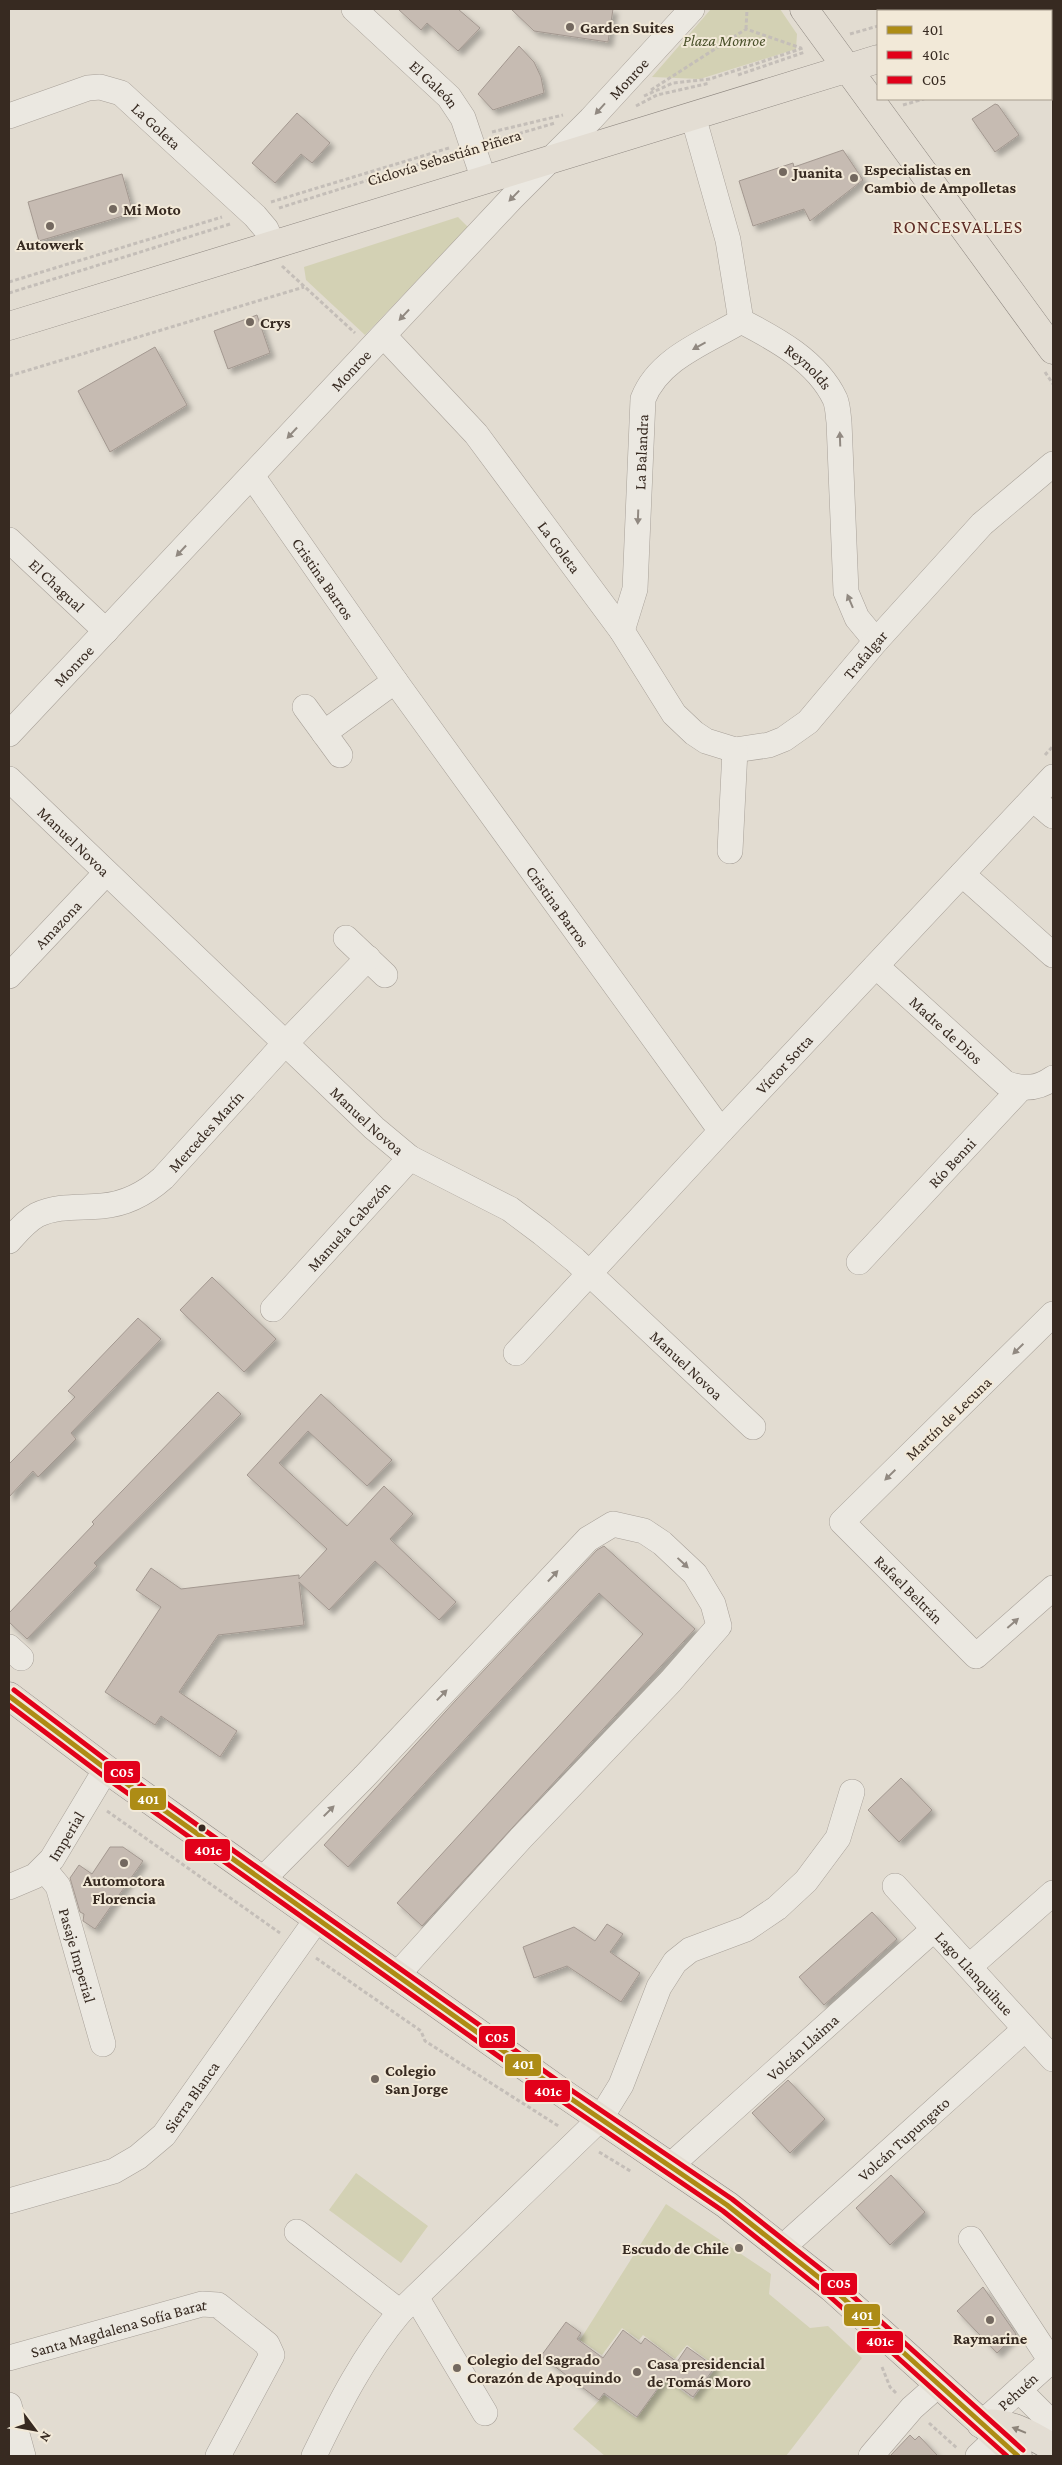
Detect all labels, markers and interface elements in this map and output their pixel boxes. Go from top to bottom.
legend [877,10,1052,100]
place label: Garden Suites [580,19,674,36]
marker: Garden Suites [564,21,576,33]
text: 401 [922,22,943,38]
park label: Plaza Monroe [683,32,765,49]
text: 401c [922,47,950,63]
street label: Monroe [606,54,652,103]
street label: El Galeón [406,57,462,112]
text: C05 [922,72,946,88]
street label: La Goleta [128,99,185,153]
one-way arrow [594,102,606,114]
street label: Ciclovía Sebastián Piñera [365,126,524,189]
place label: Especialistas en Cambio de Ampolletas [864,161,1016,196]
place label: Juanita [791,164,843,181]
marker: Juanita [777,166,789,178]
marker: Especialistas en Cambio de Ampolletas [848,172,860,184]
one-way arrow [508,189,520,201]
place label: Mi Moto [123,201,181,218]
marker: Mi Moto [107,203,119,215]
district label: RONCESVALLES [893,217,1023,237]
marker: Autowerk [44,220,56,232]
place label: Autowerk [15,236,84,253]
one-way arrow [398,309,410,321]
place label: Crys [260,314,291,331]
marker: Crys [244,316,256,328]
street label: Reynolds [782,341,835,393]
one-way arrow [691,342,706,350]
street label: Monroe [327,346,374,395]
street label: La Balandra [631,413,651,490]
one-way arrow [286,427,298,439]
one-way arrow [836,431,844,447]
one-way arrow [633,509,641,525]
street label: La Goleta [535,518,584,577]
street label: Cristina Barros [289,535,357,623]
one-way arrow [175,545,187,557]
street label: El Chagual [26,556,88,615]
one-way arrow [845,593,853,608]
street label: Trafalgar [840,627,891,683]
street label: Monroe [50,642,97,690]
street label: Manuel Novoa [34,803,114,880]
street label: Cristina Barros [523,863,593,950]
street label: Amazona [31,897,85,952]
street label: Madre de Dios [906,993,986,1067]
street label: Víctor Sotta [752,1031,816,1097]
street label: Manuel Novoa [327,1083,408,1159]
street label: Mercedes Marín [165,1087,247,1175]
street label: Río Benni [925,1135,979,1191]
street label: Manuela Cabezón [304,1178,394,1275]
street label: Manuel Novoa [647,1327,727,1404]
one-way arrow [1013,1342,1025,1354]
street label: Martín de Lecuna [902,1373,995,1463]
one-way arrow [884,1469,896,1481]
street label: Rafael Beltrán [871,1552,946,1627]
one-way arrow [677,1557,689,1569]
one-way arrow [547,1571,559,1583]
one-way arrow [1006,1618,1019,1629]
one-way arrow [436,1689,448,1701]
line badge: C05 [103,1760,141,1784]
text: C05 [110,1764,134,1780]
line badge: 401 [129,1787,167,1811]
text: 401 [137,1791,159,1807]
one-way arrow [323,1805,335,1817]
street label: Imperial [45,1809,88,1864]
unlabelled marker [197,1823,207,1833]
line badge: 401c [184,1838,231,1862]
text: 401c [194,1842,223,1858]
marker: Automotora Florencia [118,1857,130,1869]
place label: Automotora Florencia [82,1872,165,1907]
street label: Pasaje Imperial [56,1906,99,2005]
street label: Lago Llanquihue [932,1928,1017,2019]
street label: Volcán Llaima [764,2011,843,2084]
line badge: C05 [478,2025,516,2049]
text: C05 [485,2029,509,2045]
line badge: 401 [504,2053,542,2077]
text: 401 [512,2056,534,2072]
street label: Sierra Blanca [161,2058,223,2136]
place label: Colegio San Jorge [385,2062,449,2097]
marker: Colegio San Jorge [369,2073,381,2085]
line badge: 401c [524,2079,571,2103]
text: 401c [534,2083,563,2099]
street label: Volcán Tupungato [855,2093,953,2184]
place label: Escudo de Chile [622,2240,730,2257]
marker: Escudo de Chile [733,2242,745,2254]
line badge: C05 [820,2272,858,2296]
text: C05 [827,2275,851,2291]
street label: Santa Magdalena Sofía Barat [29,2296,208,2361]
line badge: 401 [843,2303,881,2327]
text: 401 [851,2307,873,2323]
marker: Raymarine [984,2314,996,2326]
line badge: 401c [856,2330,904,2354]
place label: Raymarine [953,2330,1028,2347]
text: 401c [866,2333,895,2349]
place label: Colegio del Sagrado Corazón de Apoquindo [467,2351,621,2386]
place label: Casa presidencial de Tomás Moro [647,2355,765,2390]
marker: Colegio del Sagrado Corazón de Apoquindo [451,2362,463,2374]
marker: Casa presidencial de Tomás Moro [631,2366,643,2378]
street label: Pehuén [994,2369,1041,2414]
north arrow [10,2405,60,2455]
one-way arrow [1012,2425,1026,2433]
text: N [36,2429,55,2446]

